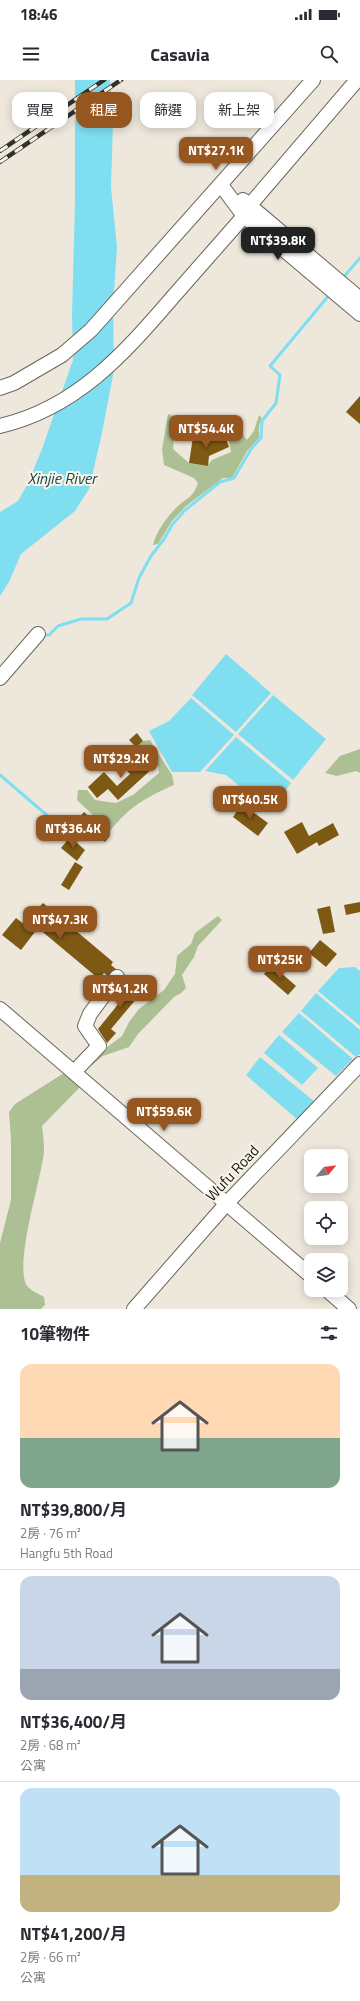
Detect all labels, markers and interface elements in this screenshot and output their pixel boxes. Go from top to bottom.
text: 18:46 [20,3,57,26]
text: Casavia [150,41,210,68]
icon: menu [20,43,42,65]
icon: search [318,43,340,65]
chip: 買屋 [12,92,68,128]
chip: 租屋 [76,92,132,128]
chip: 篩選 [140,92,196,128]
chip: 新上架 [204,92,274,128]
pin: NT$27.1K [175,137,257,171]
text: NT$27.1K [188,140,244,160]
pin: NT$39.8K [237,227,319,261]
text: NT$39.8K [250,230,306,250]
pin: NT$54.4K [165,415,247,449]
text: NT$54.4K [178,418,234,438]
water label: Xinjie River [28,466,98,490]
pin: NT$29.2K [80,745,162,779]
text: NT$29.2K [93,748,149,768]
pin: NT$40.5K [209,786,291,820]
text: NT$40.5K [222,789,278,809]
pin: NT$36.4K [32,815,114,849]
text: NT$36.4K [45,818,101,838]
pin: NT$47.3K [19,906,101,940]
text: NT$47.3K [32,909,88,929]
pin: NT$25K [247,946,313,980]
text: NT$25K [257,949,303,969]
pin: NT$41.2K [79,975,161,1009]
text: NT$41.2K [92,978,148,998]
pin: NT$59.6K [123,1098,205,1132]
text: NT$59.6K [136,1101,192,1121]
street label: Wufu Road [200,1140,264,1206]
north arrow [304,1149,348,1193]
map controls [304,1149,348,1297]
button: locate [304,1201,348,1245]
button: layers [304,1253,348,1297]
text: 10筆物件 [20,1321,90,1347]
icon: filters [318,1322,340,1344]
icon: home [144,1390,216,1462]
text: NT$39,800/月 [20,1497,127,1523]
text: 2房 · 76 m² [20,1523,81,1543]
text: Hangfu 5th Road [20,1543,113,1563]
icon: home [144,1602,216,1674]
text: NT$36,400/月 [20,1709,127,1735]
text: 2房 · 68 m² [20,1735,81,1755]
text: 公寓 [20,1755,46,1775]
icon: home [144,1814,216,1886]
text: NT$41,200/月 [20,1921,127,1947]
text: 2房 · 66 m² [20,1947,81,1967]
text: 公寓 [20,1967,46,1987]

